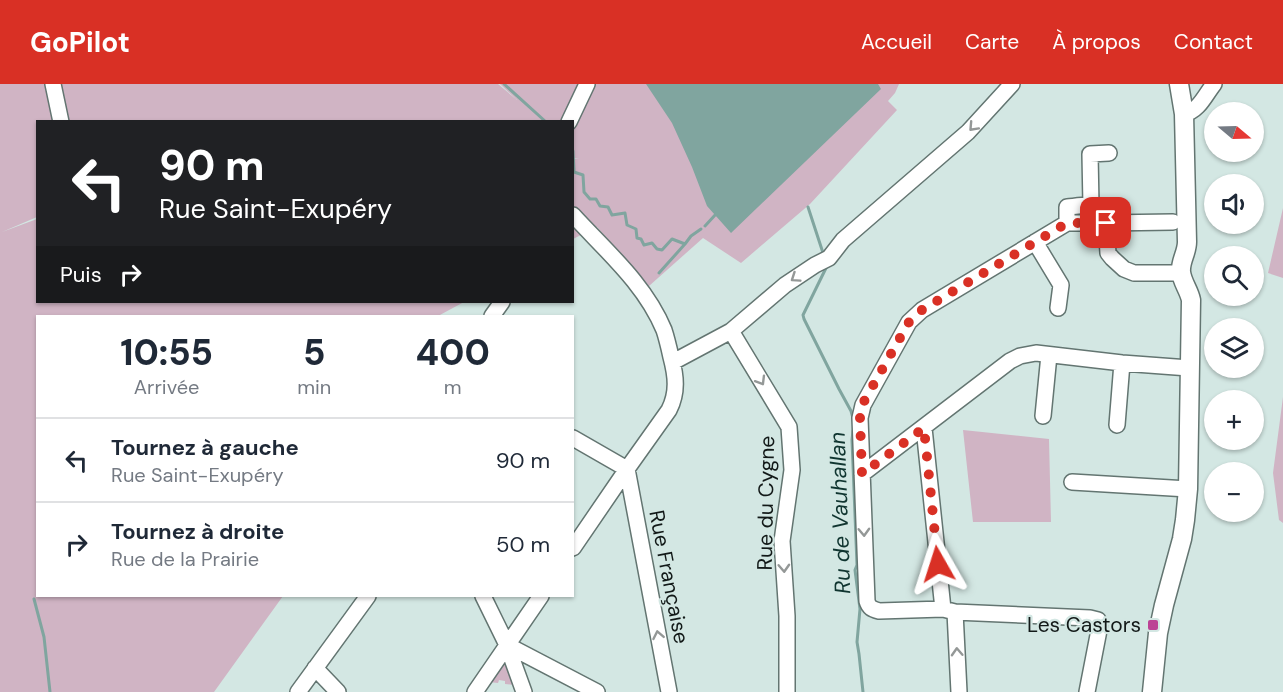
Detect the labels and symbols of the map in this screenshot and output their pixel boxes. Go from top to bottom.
north arrow [1204,102,1264,162]
one-way arrow [969,120,980,131]
pin [1080,197,1131,248]
one-way arrow [791,271,802,282]
one-way arrow [754,375,766,385]
water label: Ru de Vauhallan [823,431,857,595]
street label: Rue du Cygne [751,435,781,571]
street label: Rue Française [642,508,696,646]
one-way arrow [858,528,871,537]
position arrow [906,532,970,596]
one-way arrow [777,563,790,572]
place label: Les Castors [1027,611,1141,639]
marker: Les Castors [1146,618,1160,632]
one-way arrow [652,630,665,640]
one-way arrow [951,647,964,656]

